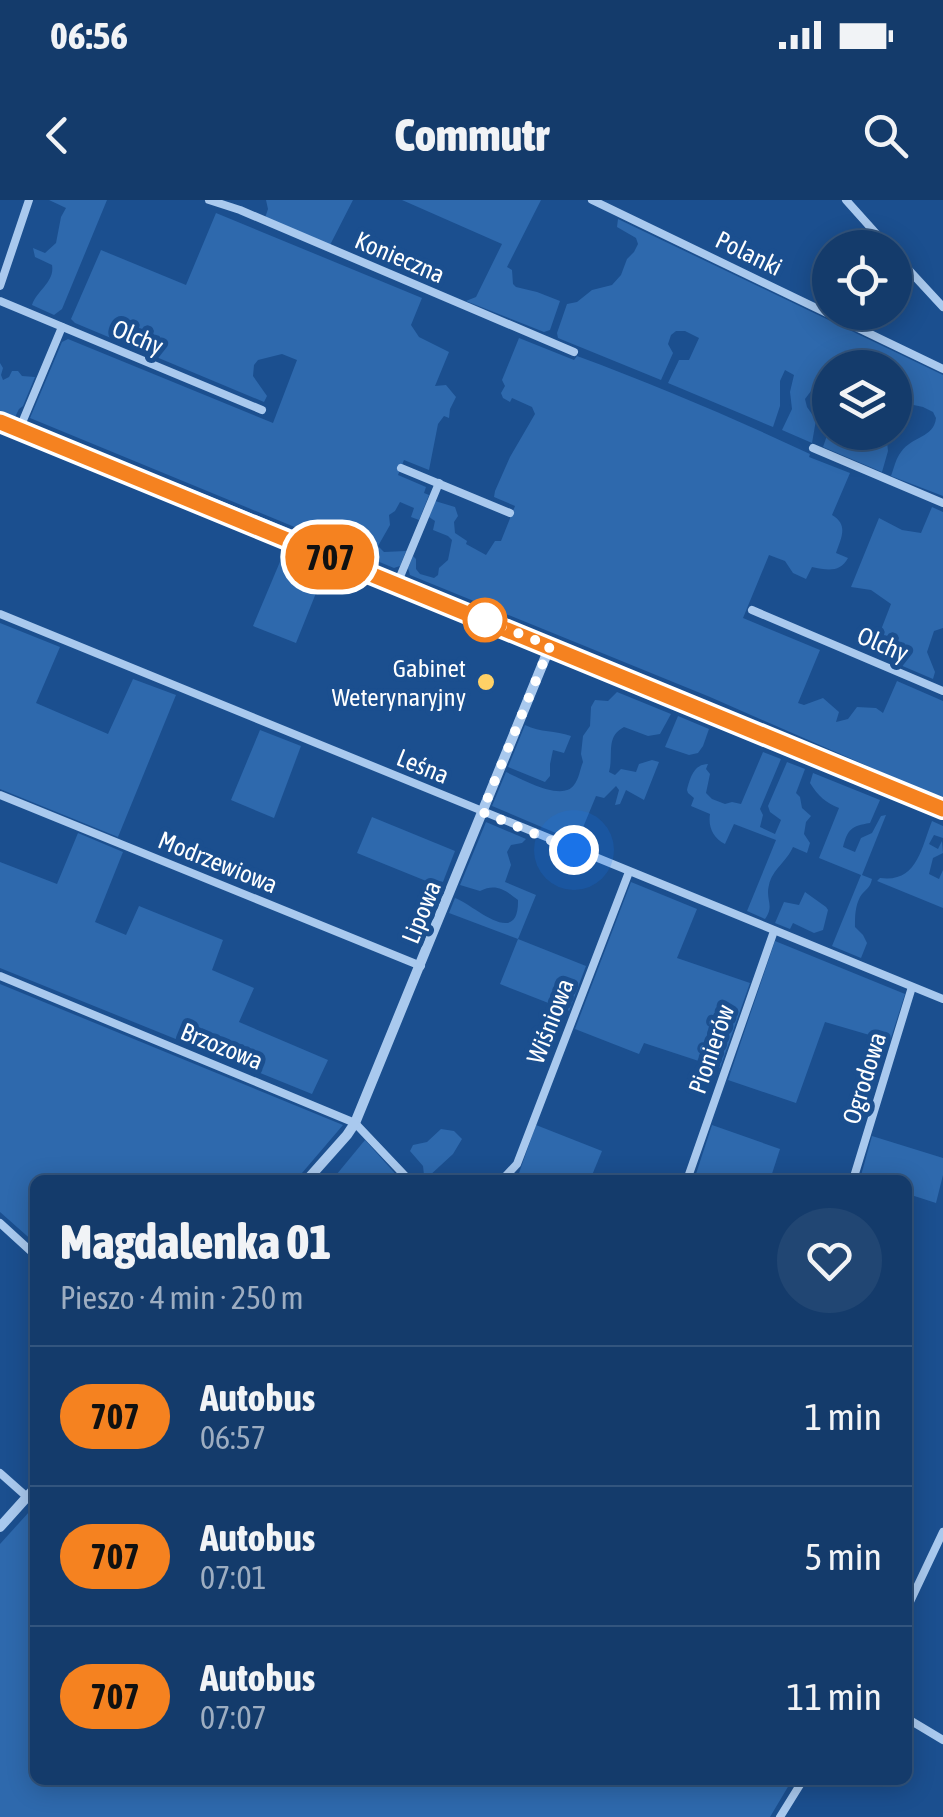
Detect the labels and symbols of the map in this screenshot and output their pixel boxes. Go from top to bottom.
street label: Polanki [711,225,787,281]
street label: Konieczna [351,226,449,288]
street label: Olchy [108,314,168,360]
line badge: 707 [272,524,388,590]
unlabelled marker [464,599,506,641]
street label: Olchy [853,621,913,667]
place label: Gabinet Weterynaryjny [332,654,466,711]
marker: Gabinet Weterynaryjny [475,671,497,693]
street label: Leśna [393,743,453,789]
street label: Modrzewiowa [154,825,282,899]
your location [549,825,599,875]
street label: Lipowa [396,877,446,947]
street label: Wiśniowa [521,975,579,1067]
street label: Pionierów [683,1001,739,1097]
street label: Brzozowa [177,1017,267,1075]
street label: Ogrodowa [837,1029,891,1127]

